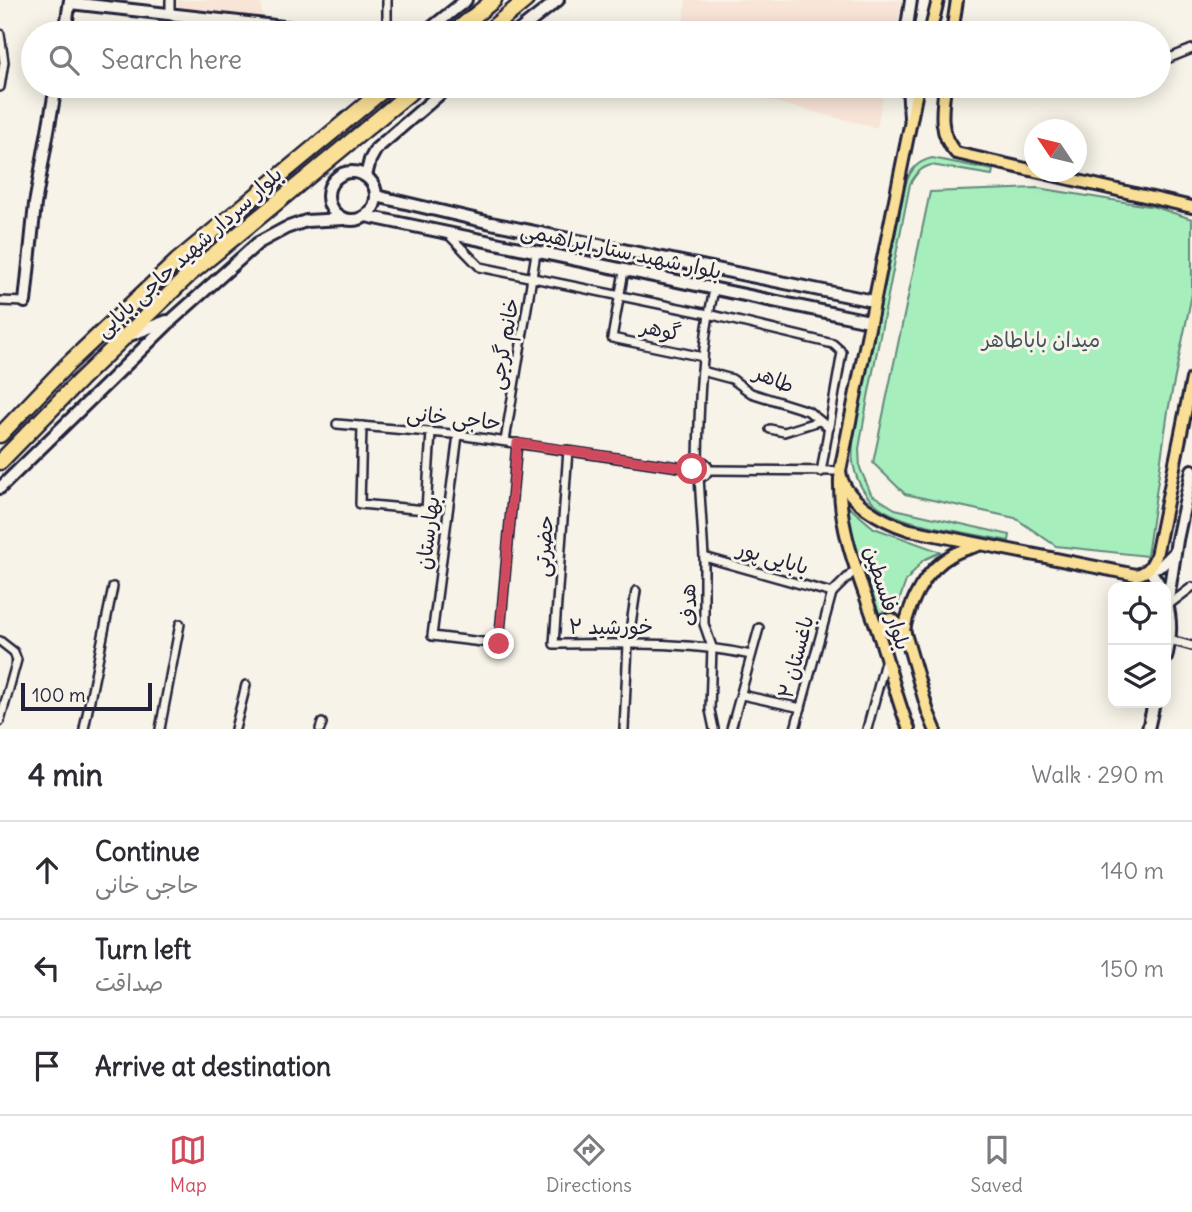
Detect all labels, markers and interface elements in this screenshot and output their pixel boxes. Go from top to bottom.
search box [21,21,1171,98]
icon: search [45,41,83,79]
text: Search here [101,43,242,76]
north arrow [1024,119,1087,182]
street label: بلوار سردار شهید حاجی بابایی [90,160,288,344]
street label: بلوار شهید ستار ابراهیمی [518,216,724,286]
street label: خانم گرجی [482,296,528,392]
street label: گوهر [637,312,683,347]
park label: میدان باباطاهر [980,326,1100,353]
street label: طاهر [748,358,798,399]
street label: حاجی خانی [405,399,503,437]
route start [676,453,707,484]
street label: بهارستان [410,495,445,571]
street label: حضرتی [528,514,560,578]
street label: بابایی پور [732,534,812,582]
street label: بلوار فلسطین [858,542,917,653]
map controls [1108,582,1171,708]
button: locate [1108,582,1171,645]
street label: هدف [674,583,703,627]
street label: باغستان ۲ [771,612,820,701]
street label: خورشید ۲ [569,613,653,640]
route end [483,628,514,659]
button: layers [1108,645,1171,708]
scale bar [21,680,152,712]
text: 100 m [32,683,86,707]
text: 4 min [28,756,103,794]
text: Walk · 290 m [1031,760,1164,789]
text: Continue [95,835,200,868]
icon: ahead [28,851,66,889]
text: 140 m [1101,856,1164,885]
text: حاجی خانی [95,870,199,899]
text: Turn left [95,933,191,966]
icon: left [28,949,66,987]
text: 150 m [1101,954,1164,983]
text: صداقت [95,968,163,997]
icon: arrive [28,1047,66,1085]
text: Arrive at destination [95,1050,331,1083]
tab: Map [169,1131,207,1197]
tab: Directions [546,1131,632,1197]
tab: Saved [971,1131,1023,1197]

